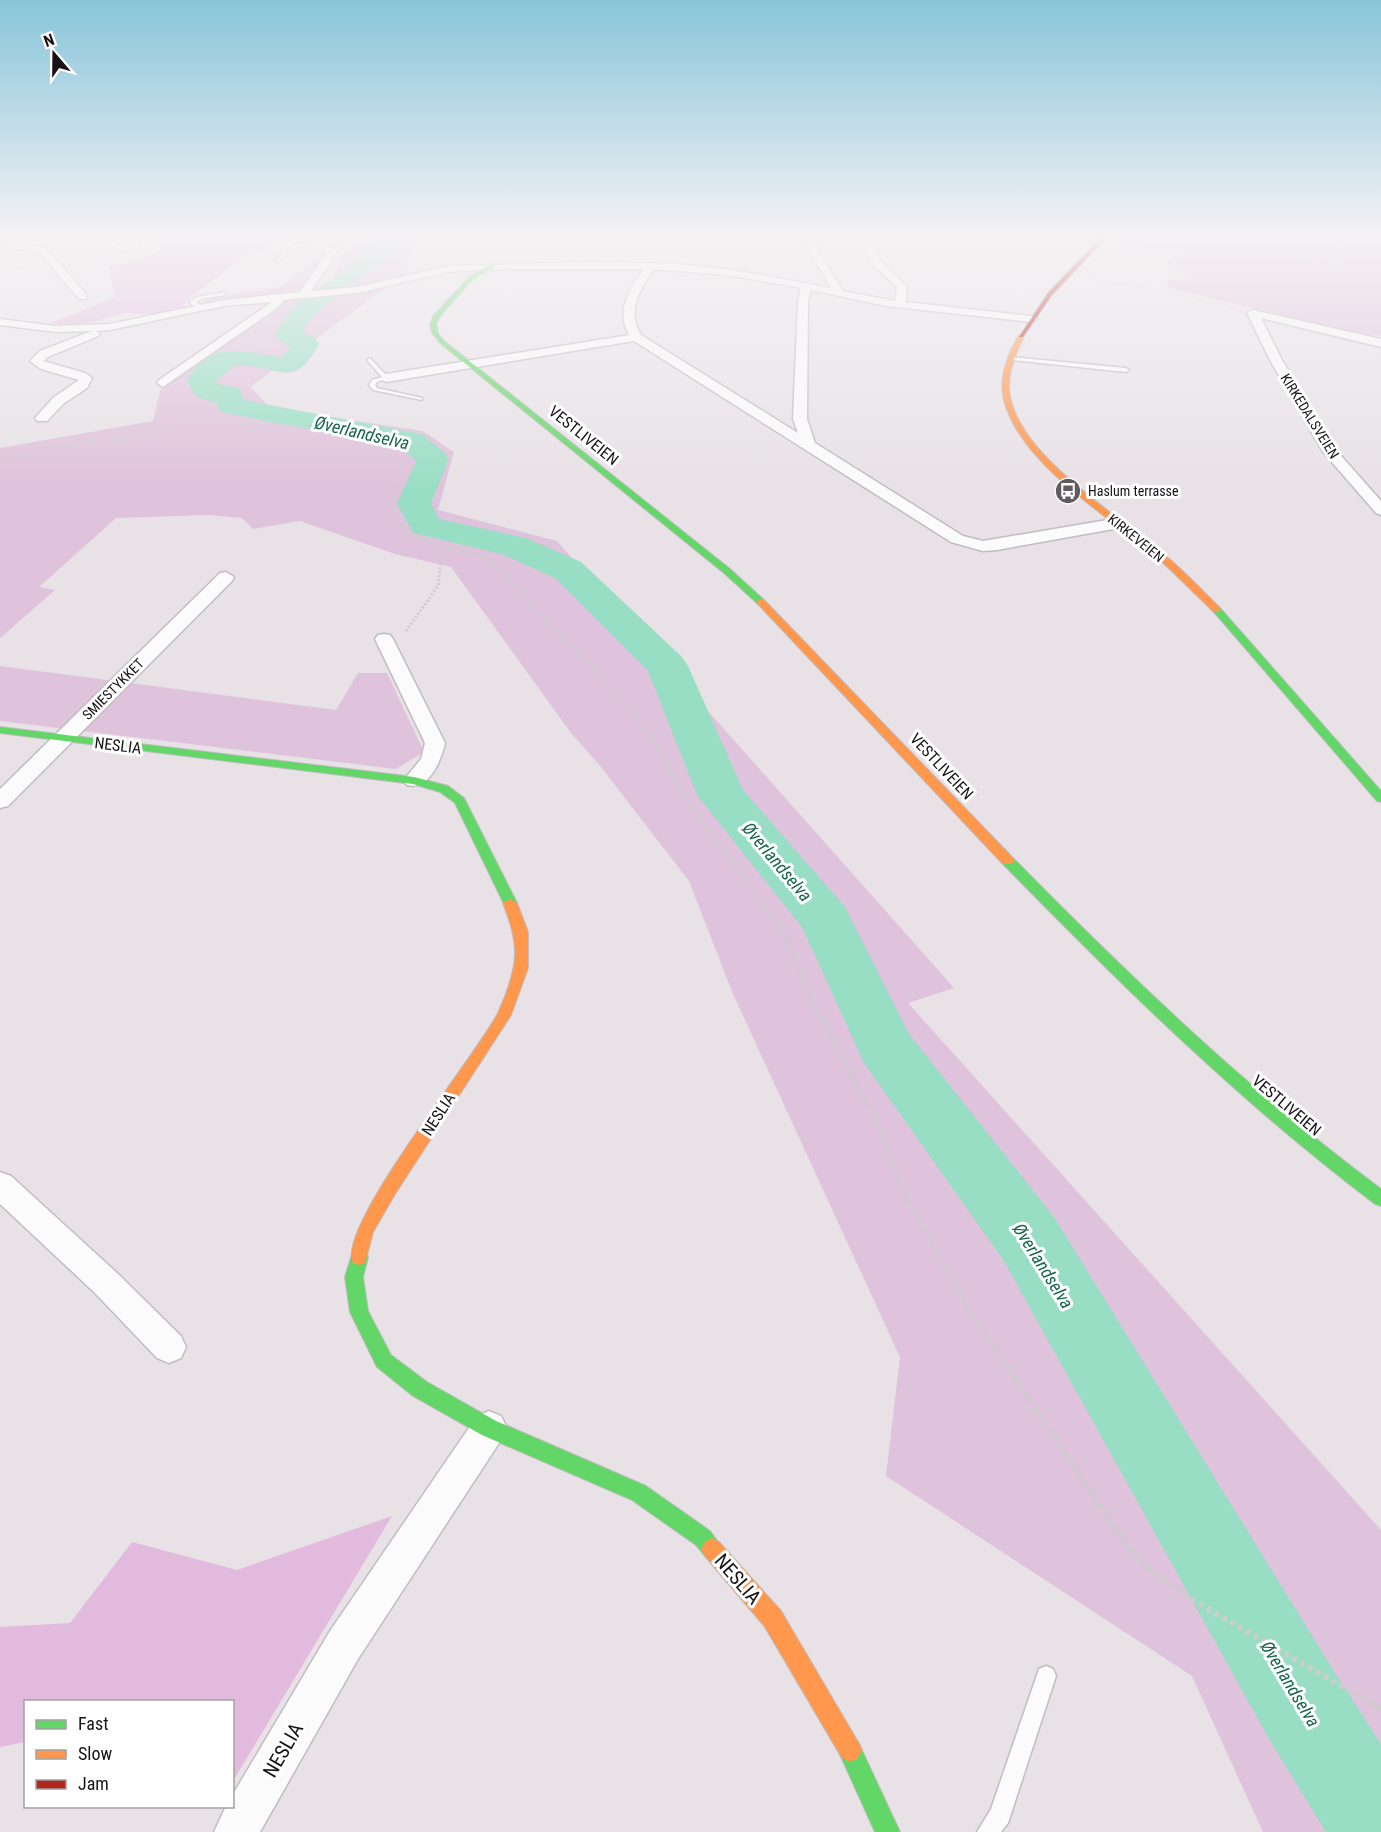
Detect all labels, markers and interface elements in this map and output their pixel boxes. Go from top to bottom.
north arrow [24,24,84,84]
text: N [41,30,57,51]
street label: KIRKEDALSVEIEN [1278,371,1342,461]
street label: VESTLIVEIEN [545,402,622,469]
water label: Øverlandselva [313,411,412,454]
bus stop icon: Haslum terrasse [1053,476,1083,506]
place label: Haslum terrasse [1088,483,1179,499]
street label: KIRKEVEIEN [1105,511,1167,565]
street label: SMIESTYKKET [79,655,147,723]
street label: VESTLIVEIEN [906,729,977,804]
street label: NESLIA [93,733,142,758]
water label: Øverlandselva [738,818,817,905]
street label: VESTLIVEIEN [1248,1071,1325,1140]
street label: NESLIA [418,1089,459,1139]
water label: Øverlandselva [1009,1219,1078,1312]
street label: NESLIA [710,1549,767,1609]
water label: Øverlandselva [1257,1637,1324,1731]
legend [24,1700,234,1808]
text: Fast [78,1713,109,1734]
street label: NESLIA [258,1718,308,1782]
text: Slow [78,1743,113,1764]
text: Jam [78,1773,109,1794]

